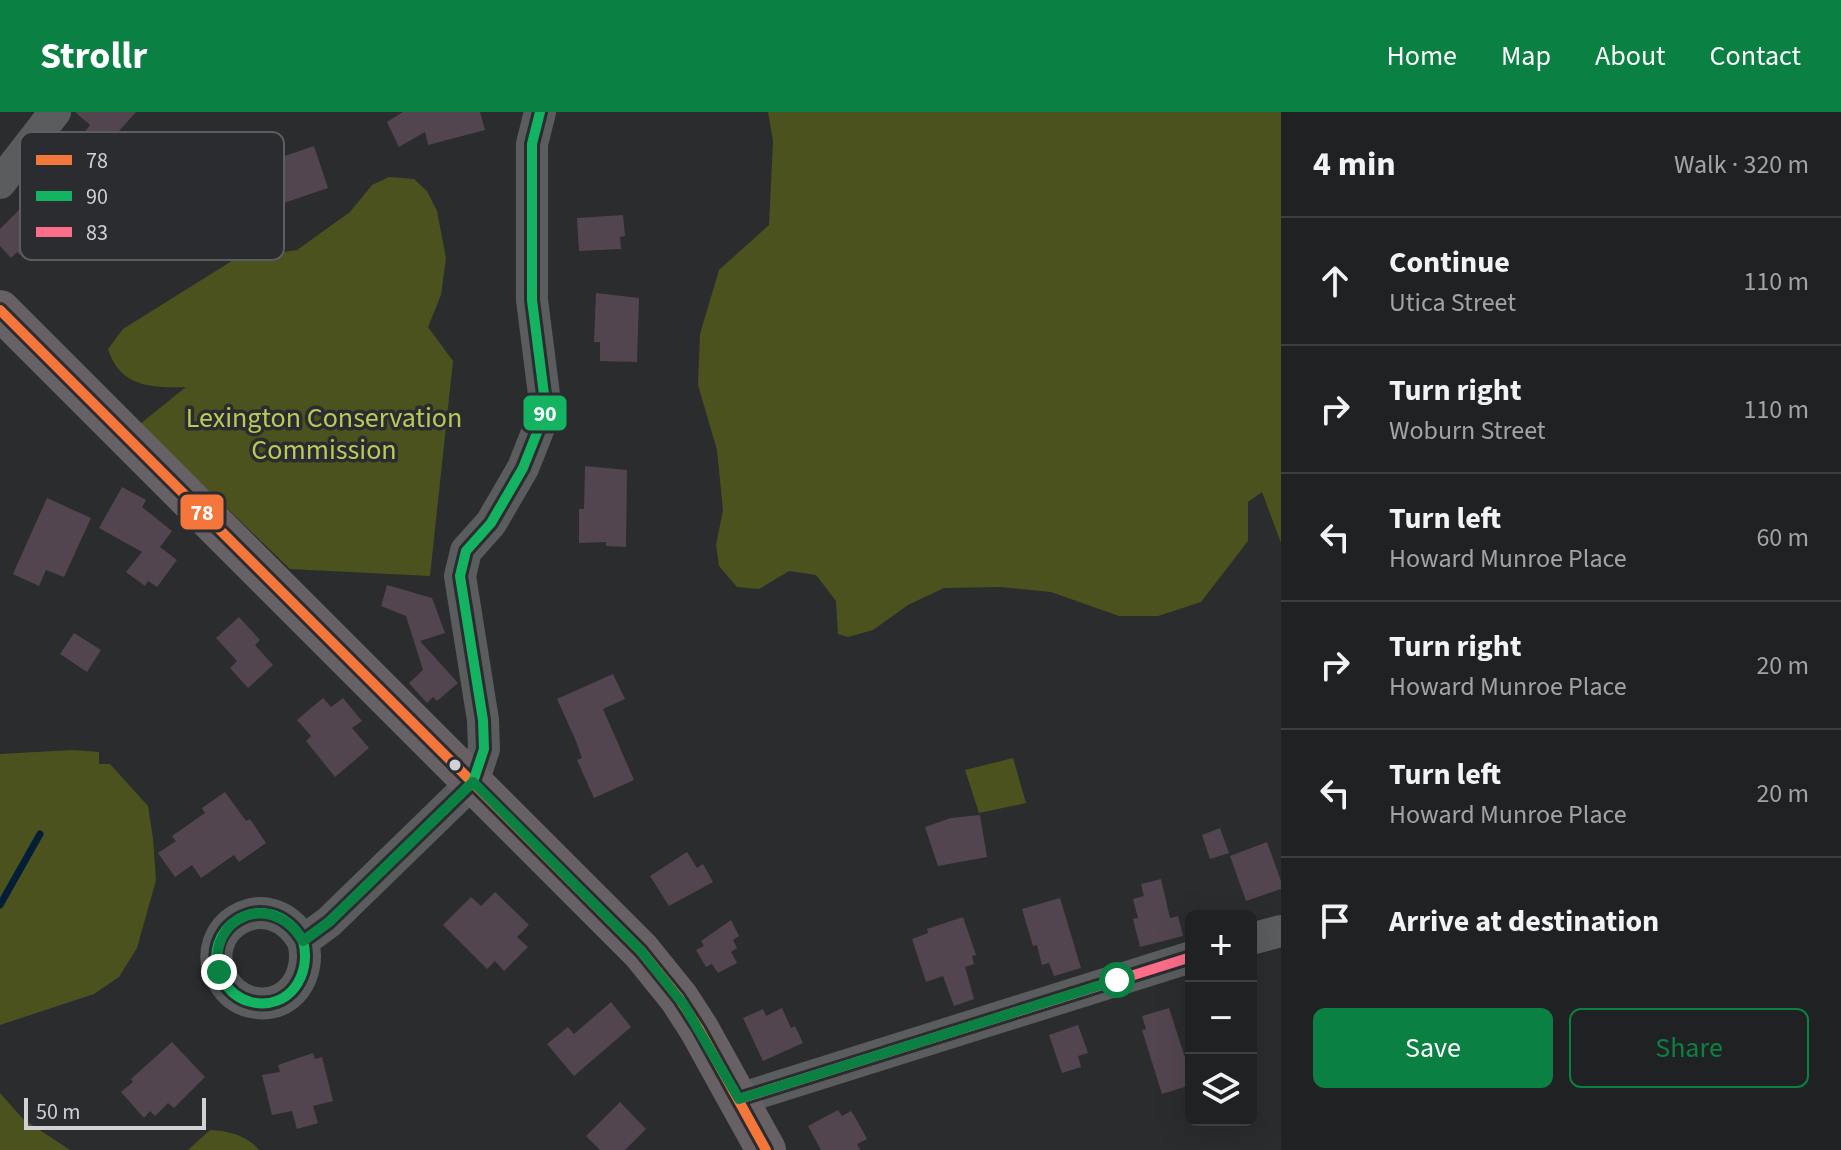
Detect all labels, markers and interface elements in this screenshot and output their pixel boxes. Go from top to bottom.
text: Strollr [40,29,147,83]
text: Home [1386,36,1457,76]
text: Map [1501,36,1551,76]
text: About [1595,36,1666,76]
text: Contact [1710,36,1801,76]
legend [20,132,284,260]
text: 4 min [1313,140,1396,189]
text: 78 [86,145,108,177]
text: Walk · 320 m [1674,146,1809,183]
text: 90 [86,181,108,213]
text: 83 [86,217,108,249]
text: Continue [1389,241,1510,284]
icon: ahead [1313,259,1357,303]
text: 110 m [1743,263,1809,300]
text: Utica Street [1389,284,1516,321]
text: Turn right [1389,369,1521,412]
icon: right [1313,387,1357,431]
text: 110 m [1743,391,1809,428]
line badge: 90 [522,394,568,432]
park label: Lexington Conservation Commission [186,398,462,470]
text: 90 [533,398,557,430]
text: Woburn Street [1389,412,1546,449]
line badge: 78 [179,493,225,531]
text: 78 [190,497,214,529]
text: Turn left [1389,497,1501,540]
icon: left [1313,515,1357,559]
text: 60 m [1756,519,1809,556]
text: Howard Munroe Place [1389,540,1627,577]
text: Turn right [1389,625,1521,668]
icon: right [1313,643,1357,687]
text: 20 m [1756,647,1809,684]
text: Howard Munroe Place [1389,668,1627,705]
text: Turn left [1389,753,1501,796]
unlabelled marker [447,757,463,773]
icon: left [1313,771,1357,815]
text: 20 m [1756,775,1809,812]
text: Howard Munroe Place [1389,796,1627,833]
icon: arrive [1313,899,1357,943]
text: Arrive at destination [1389,900,1659,943]
map controls [1185,910,1257,1126]
button: + [1185,910,1257,982]
route end [201,954,237,990]
route start [1099,962,1135,998]
button: − [1185,982,1257,1054]
button: Save [1313,1008,1553,1088]
button: Share [1569,1008,1809,1088]
button: layers [1185,1054,1257,1126]
scale bar [24,1094,206,1130]
text: 50 m [36,1096,81,1128]

